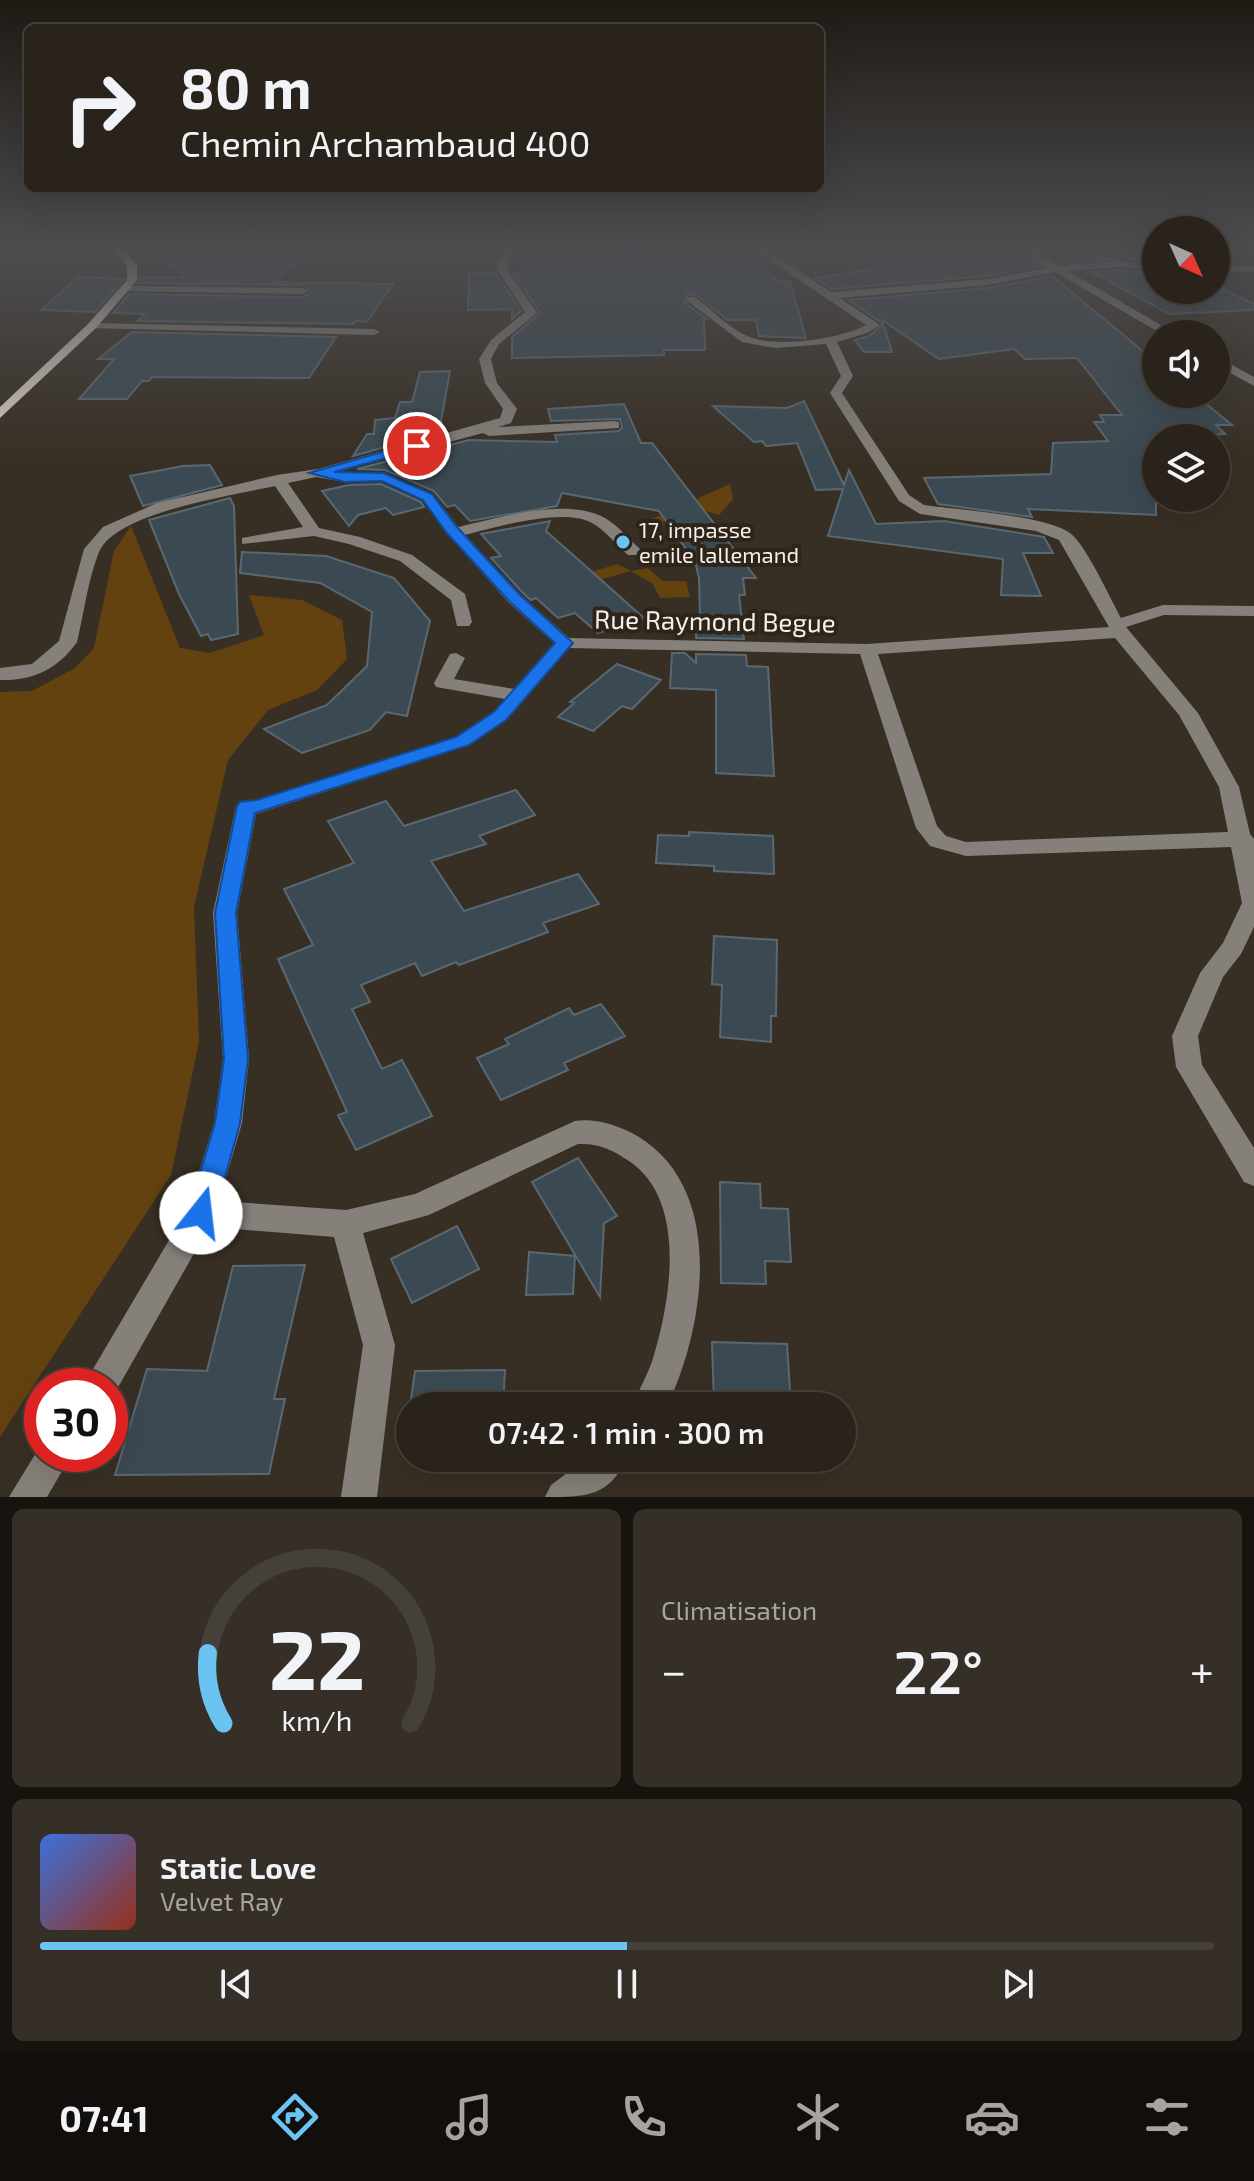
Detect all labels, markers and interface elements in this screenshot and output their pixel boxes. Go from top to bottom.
text: 80 m [180,53,312,120]
icon: right [48,56,152,160]
text: Chemin Archambaud 400 [180,121,591,164]
north arrow [1142,216,1230,304]
map controls [1142,216,1230,512]
button: sound [1142,320,1230,408]
pin [383,412,451,480]
icon: arrive [395,424,439,468]
button: layers [1142,424,1230,512]
place label: 17, impasse emile lallemand [639,516,799,567]
marker: 17, impasse emile lallemand [614,533,632,551]
street label: Rue Raymond Begue [594,602,836,638]
position arrow [159,1171,243,1255]
speed limit sign: 30 [24,1368,128,1472]
text: 07:42 · 1 min · 300 m [488,1414,764,1450]
text: Climatisation [661,1594,817,1625]
text: 22 [268,1607,365,1707]
text: 22° [893,1634,983,1706]
text: − [661,1643,687,1696]
text: + [1190,1643,1214,1696]
text: km/h [281,1702,352,1737]
text: Static Love [160,1849,316,1885]
text: Velvet Ray [160,1885,283,1916]
icon: previous [214,1962,258,2006]
icon: pause [605,1962,649,2006]
icon: next [996,1962,1040,2006]
icon: directions [267,2089,323,2145]
icon: music [441,2089,497,2145]
icon: phone [616,2089,672,2145]
icon: climate [790,2089,846,2145]
icon: car [964,2089,1020,2145]
icon: filters [1139,2089,1195,2145]
text: 07:41 [59,2096,149,2139]

